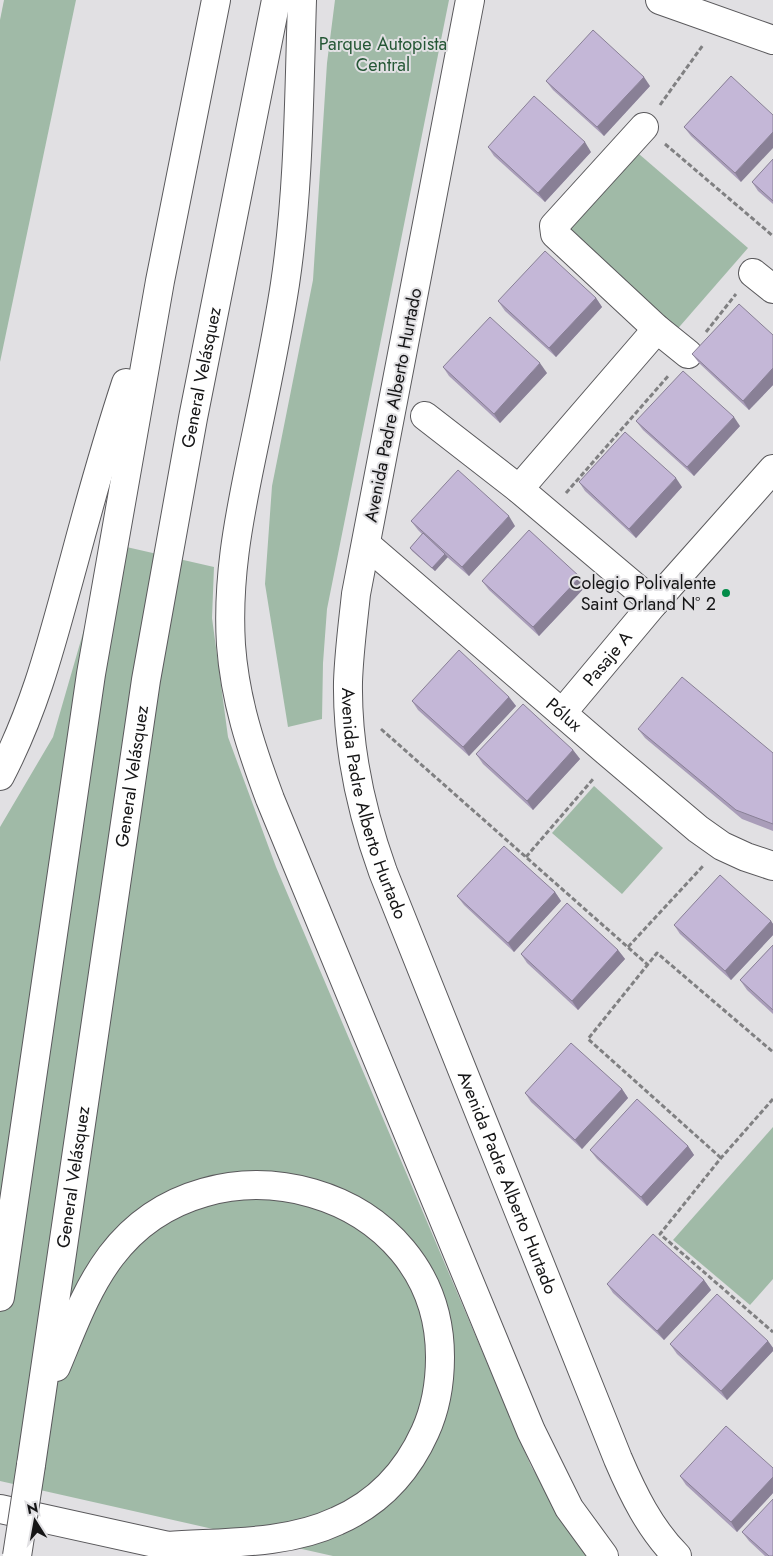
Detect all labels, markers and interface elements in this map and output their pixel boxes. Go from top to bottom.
park label: Parque Autopista Central [319,31,447,78]
street label: Avenida Padre Alberto Hurtado [358,286,428,524]
street label: General Velásquez [175,304,228,450]
place label: Colegio Polivalente Saint Orland Nº 2 [569,570,716,617]
marker: Colegio Polivalente Saint Orland Nº 2 [720,587,732,599]
street label: Pasaje A [577,625,638,692]
street label: Avenida Padre Alberto Hurtado [335,688,414,923]
street label: Pólux [540,692,588,738]
street label: General Velásquez [109,703,155,849]
street label: Avenida Padre Alberto Hurtado [451,1067,564,1298]
street label: General Velásquez [50,1104,97,1250]
north arrow [10,1496,60,1546]
text: N [25,1497,40,1519]

